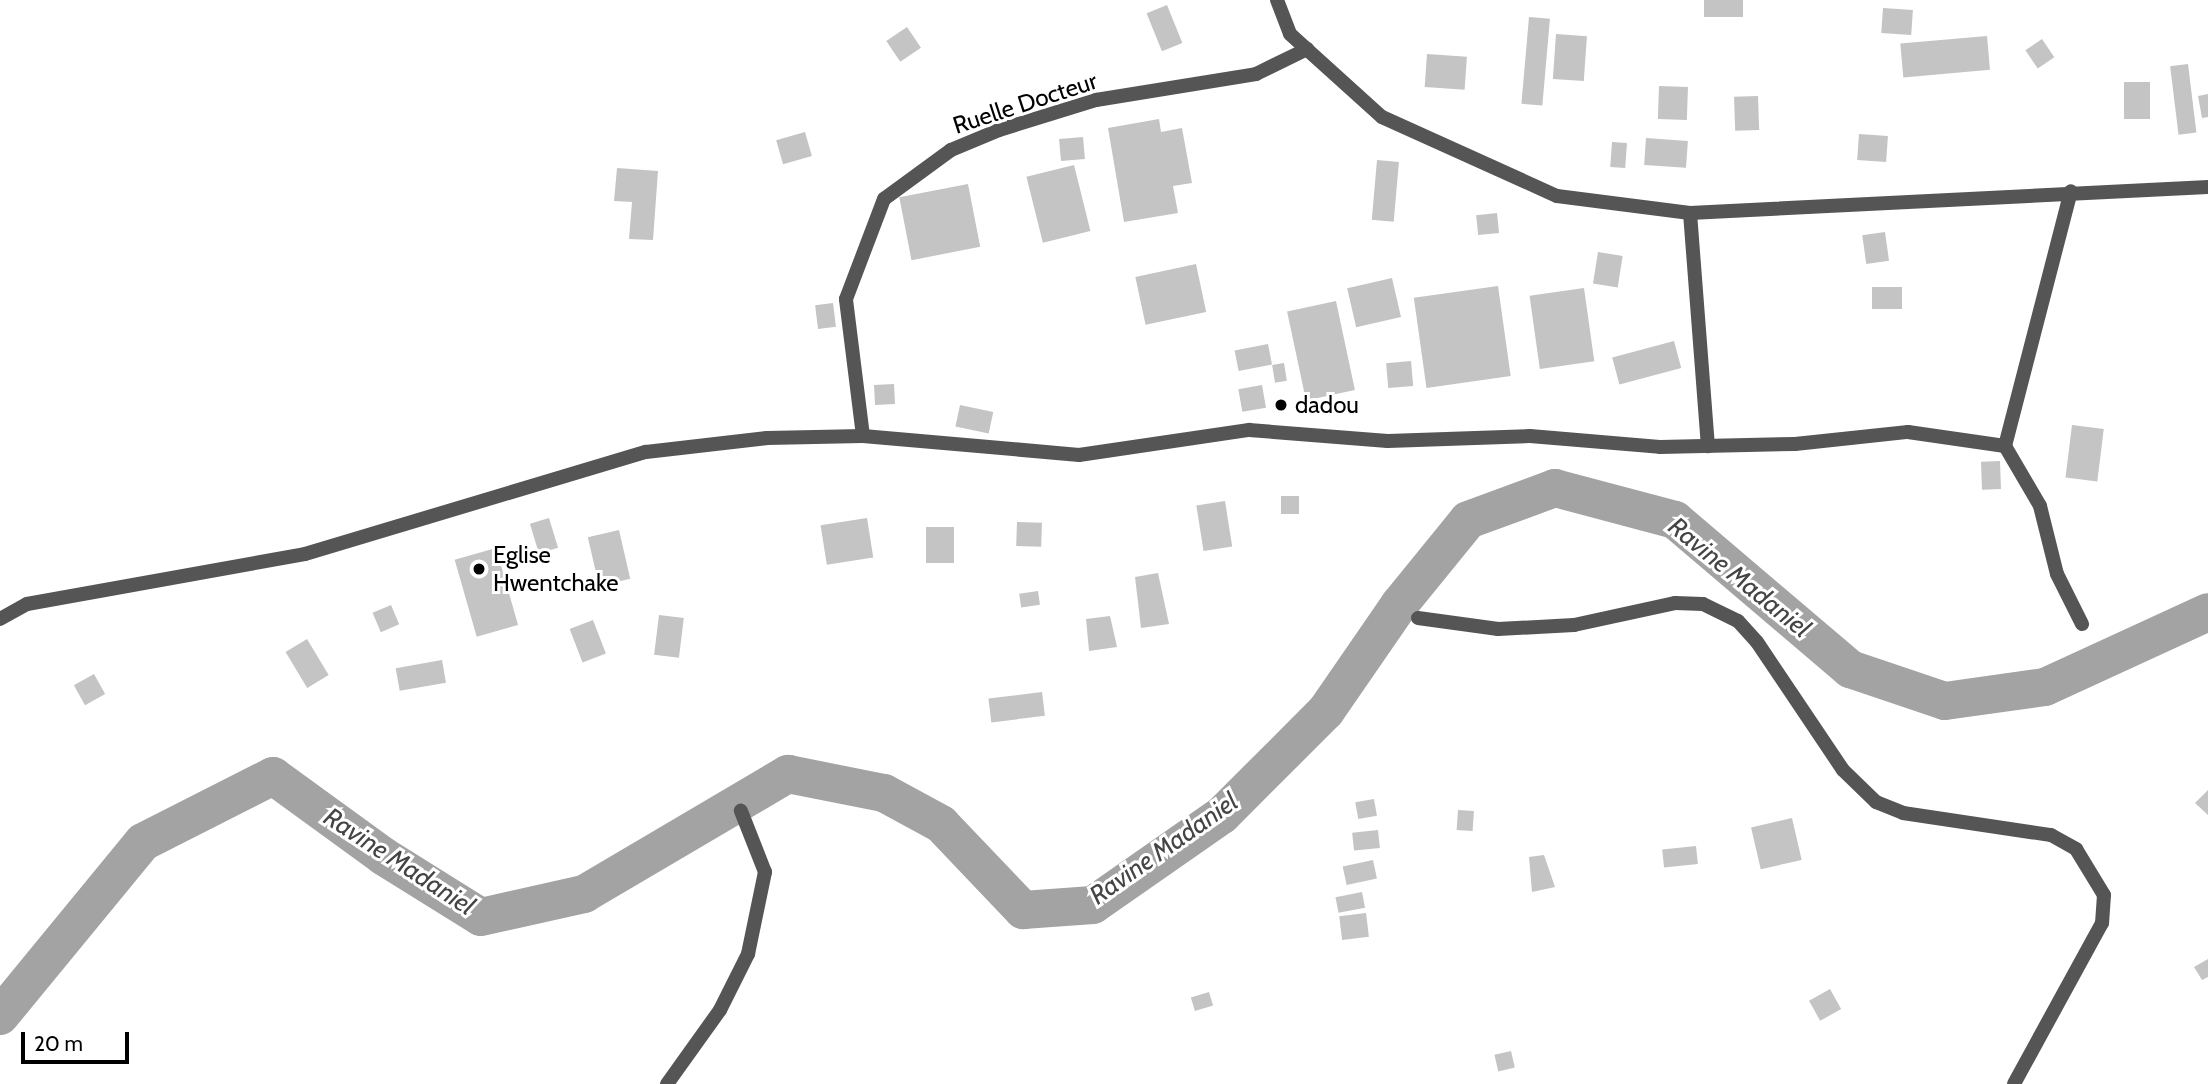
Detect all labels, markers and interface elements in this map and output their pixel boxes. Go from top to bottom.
street label: Ruelle Docteur [949,66,1101,140]
place label: dadou [1295,391,1359,419]
marker: dadou [1273,397,1289,413]
water label: Ravine Madaniel [1662,511,1816,645]
place label: Eglise Hwentchake [493,541,618,597]
marker: Eglise Hwentchake [471,561,487,577]
water label: Ravine Madaniel [1084,786,1244,912]
water label: Ravine Madaniel [318,802,480,922]
scale bar [24,1018,133,1062]
text: 20 m [34,1031,83,1056]

